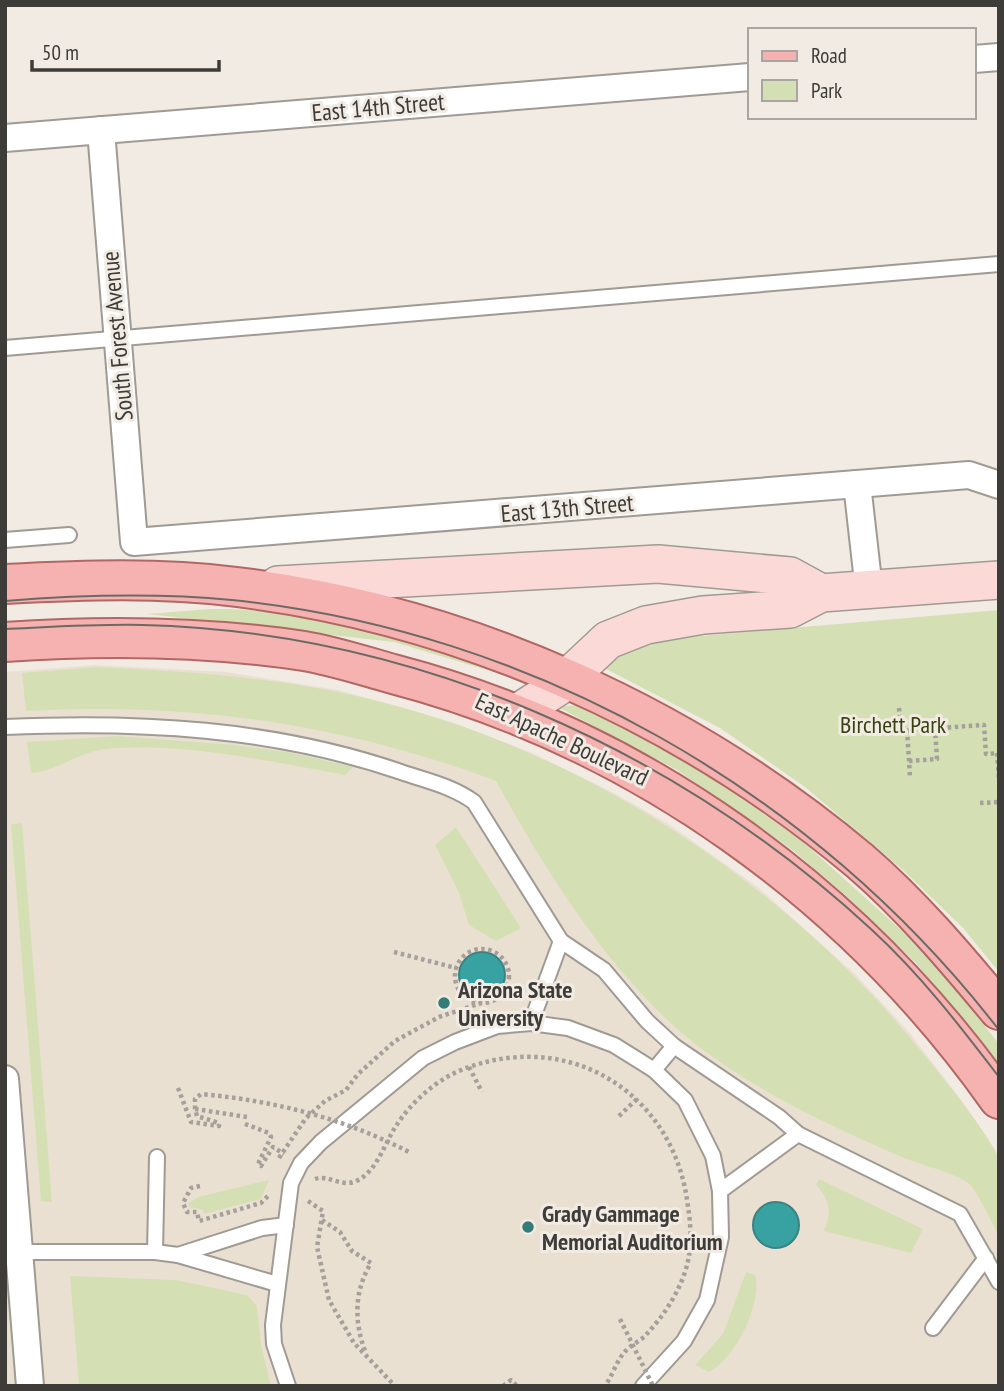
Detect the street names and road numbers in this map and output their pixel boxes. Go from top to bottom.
street label: East 14th Street [310,86,446,128]
street label: South Forest Avenue [94,250,140,422]
street label: East 13th Street [499,487,635,529]
street label: East Apache Boulevard [470,685,654,793]

